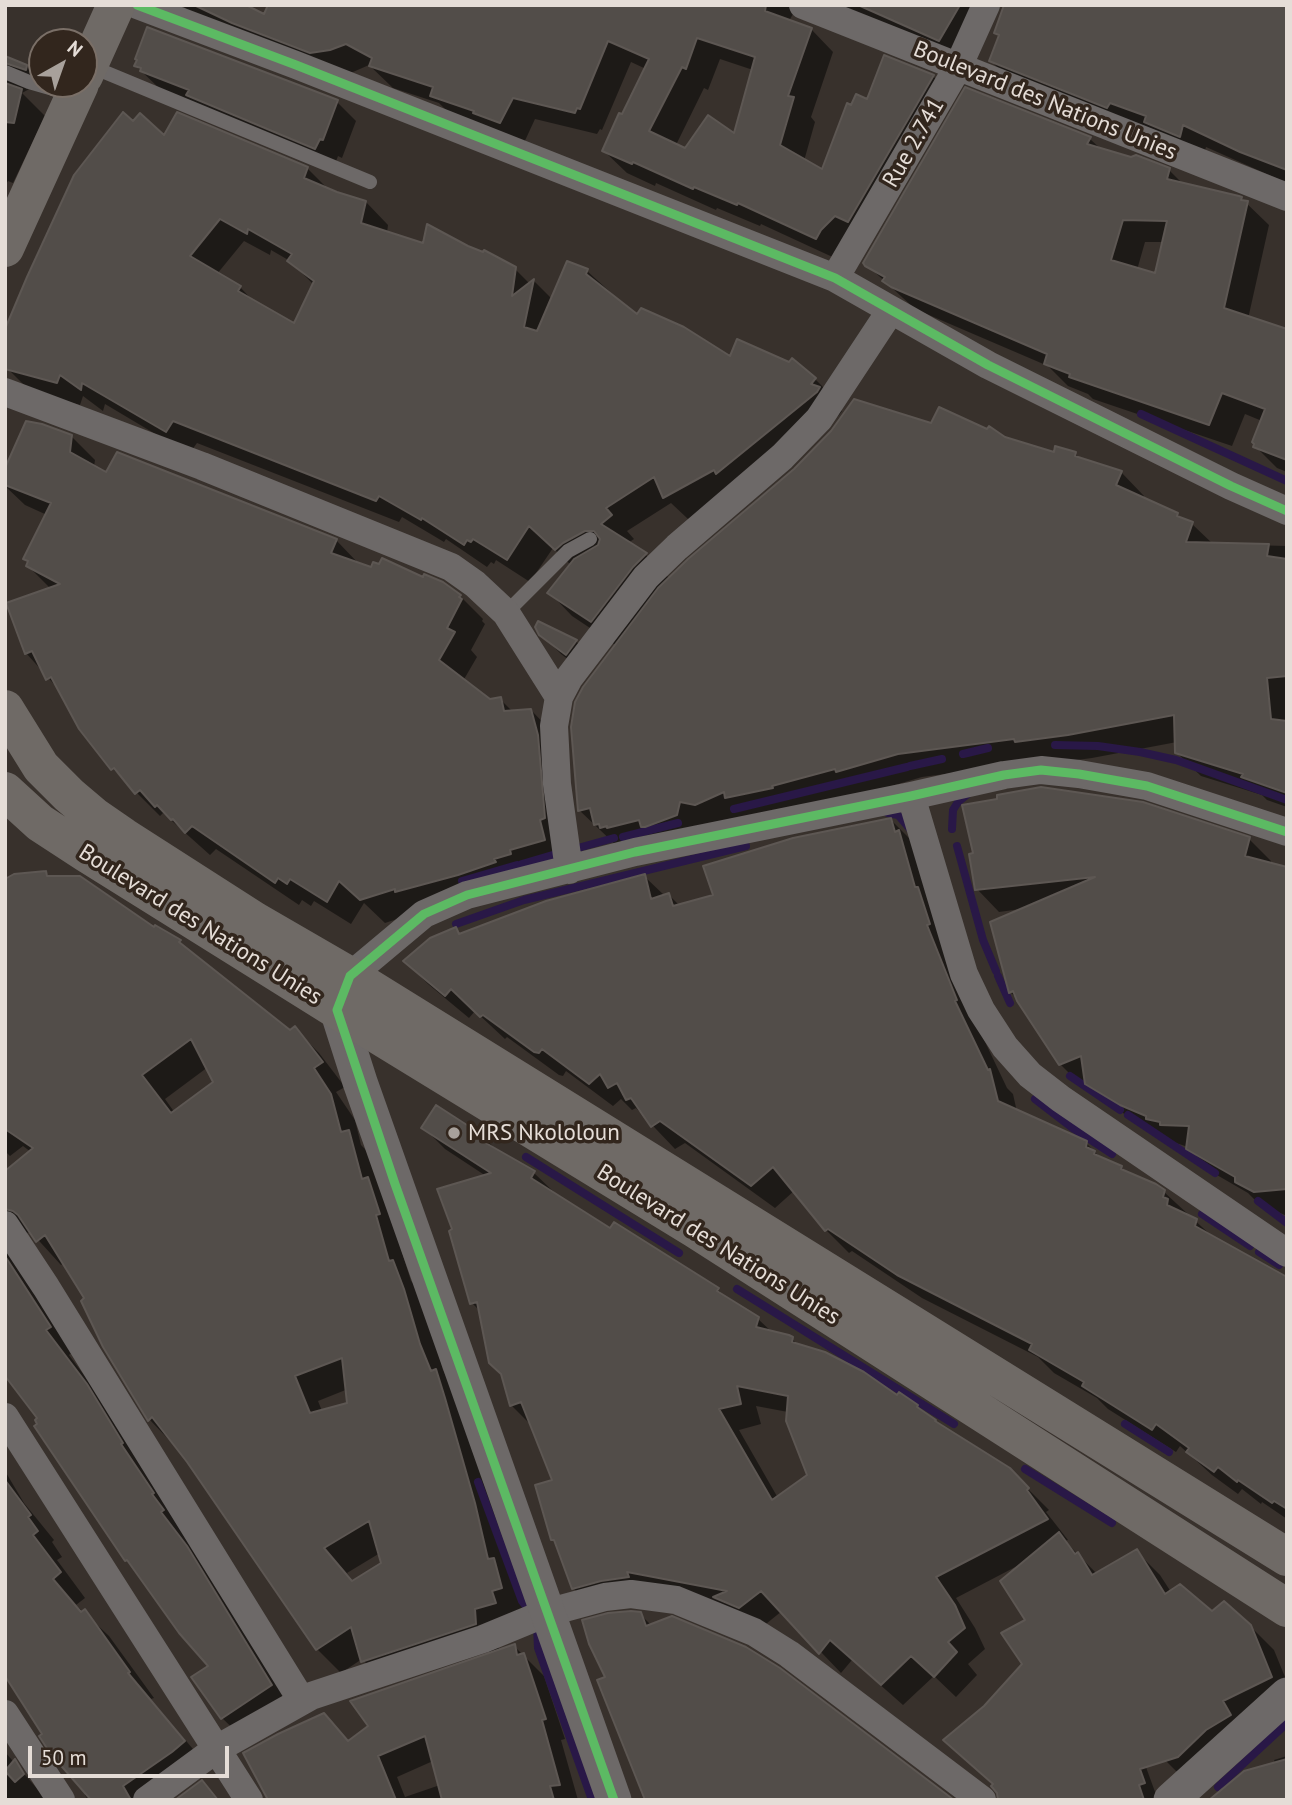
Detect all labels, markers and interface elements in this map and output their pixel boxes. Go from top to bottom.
north arrow [28,28,98,98]
text: N [63,35,88,62]
street label: Boulevard des Nations Unies [909,35,1181,167]
street label: Rue 2.741 [877,93,951,193]
street label: Boulevard des Nations Unies [73,839,327,1011]
place label: MRS Nkololoun [468,1119,620,1147]
marker: MRS Nkololoun [446,1125,462,1141]
street label: Boulevard des Nations Unies [591,1159,845,1331]
scale bar [32,1731,233,1775]
text: 50 m [41,1744,87,1771]

